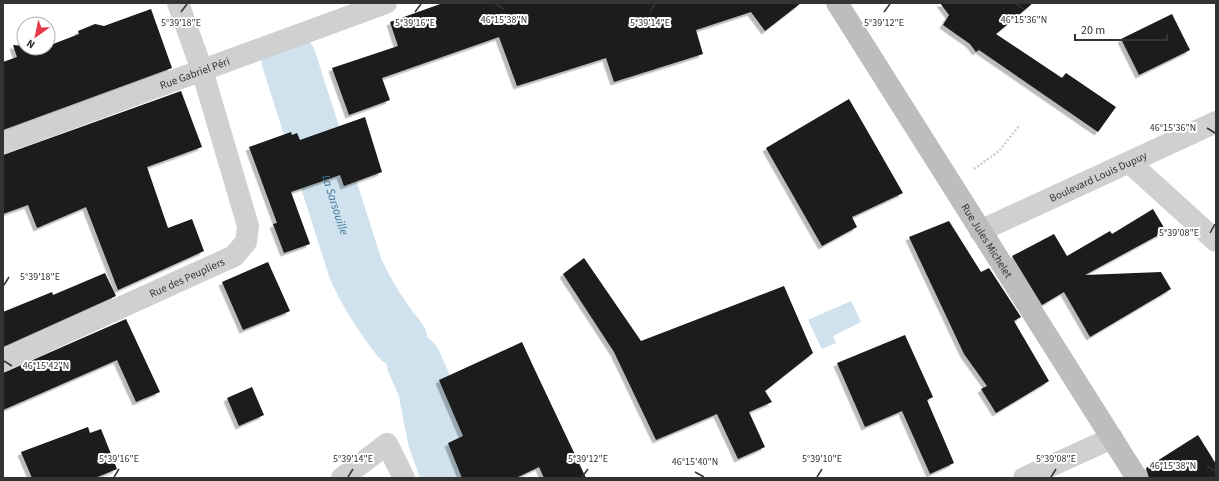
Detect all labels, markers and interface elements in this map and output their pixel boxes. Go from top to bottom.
text: 46°15'38"N [481,13,527,27]
text: 46°15'36"N [1001,13,1047,27]
north arrow [16,16,56,56]
text: 5°39'18"E [161,16,201,30]
text: 5°39'16"E [395,16,435,30]
text: 5°39'14"E [630,16,670,30]
text: 5°39'12"E [864,16,904,30]
scale bar [1075,16,1167,42]
text: 20 m [1081,22,1105,39]
text: N [24,36,38,52]
street label: Rue Gabriel Péri [158,53,232,93]
text: 46°15'36"N [1150,121,1196,135]
street label: Boulevard Louis Dupuy [1047,147,1149,206]
water label: La Sarsouille [318,172,353,237]
street label: Rue Jules Michelet [958,200,1016,281]
text: 5°39'08"E [1159,226,1199,240]
street label: Rue des Peupliers [147,254,227,301]
text: 5°39'18"E [20,270,60,284]
text: 46°15'42"N [23,359,69,373]
text: 5°39'16"E [99,452,139,466]
text: 5°39'14"E [333,452,373,466]
text: 5°39'12"E [568,452,608,466]
text: 5°39'10"E [802,452,842,466]
text: 5°39'08"E [1036,452,1076,466]
text: 46°15'40"N [672,455,718,469]
text: 46°15'38"N [1150,459,1196,473]

